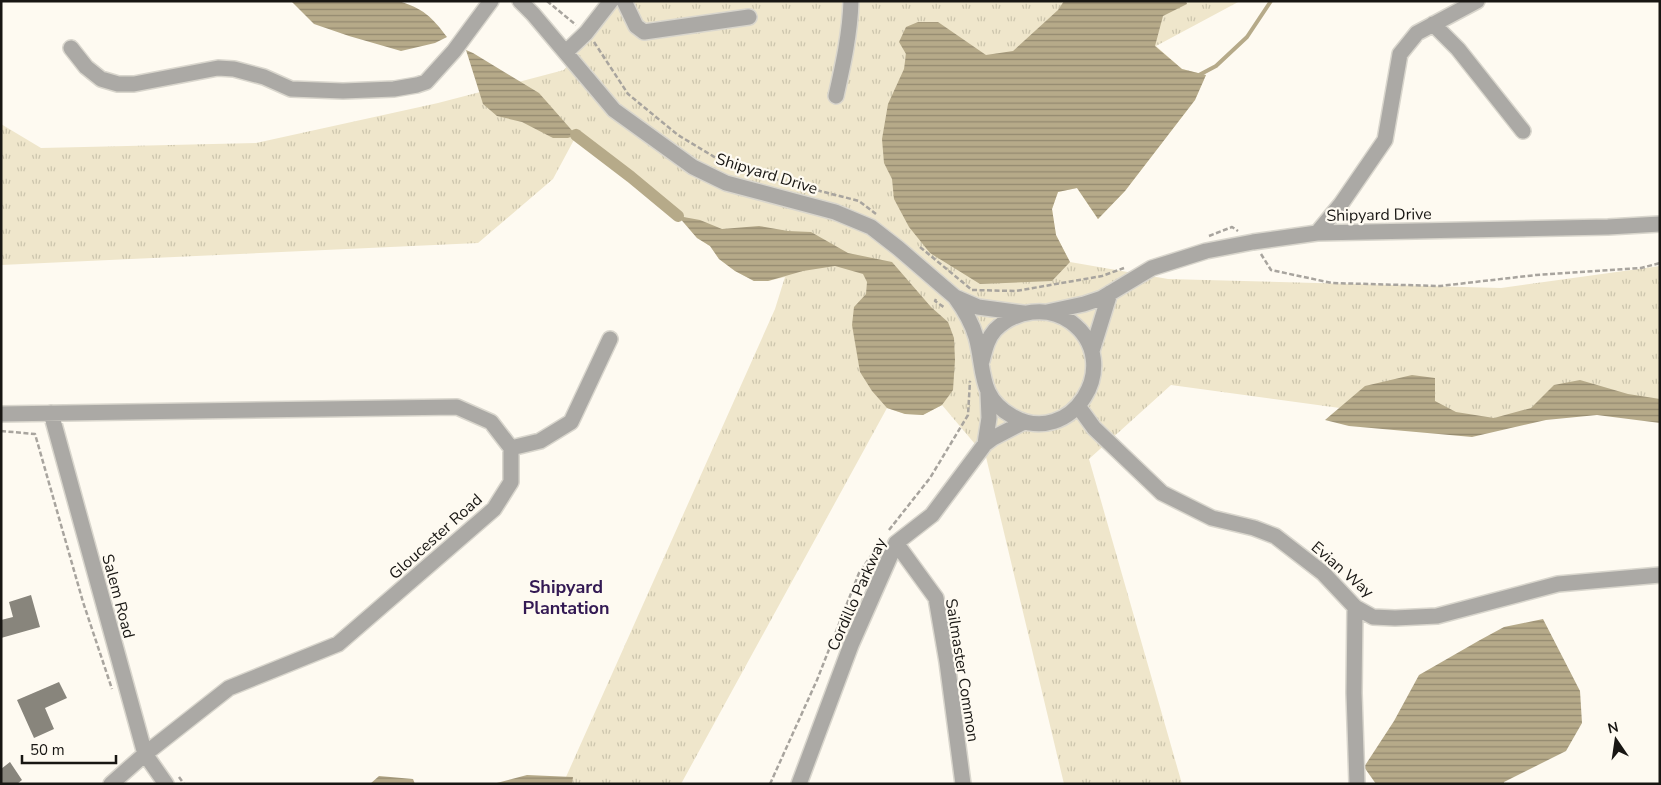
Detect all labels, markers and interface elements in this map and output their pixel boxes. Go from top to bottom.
street label: Shipyard Drive [713,148,820,200]
street label: Shipyard Drive [1326,203,1432,227]
street label: Gloucester Road [384,489,487,585]
street label: Cordillo Parkway [822,534,892,655]
street label: Evian Way [1306,536,1379,604]
street label: Salem Road [96,552,140,641]
district label: Shipyard Plantation [522,575,610,620]
street label: Sailmaster Common [940,597,984,743]
north arrow [1591,715,1641,765]
text: N [1606,717,1620,738]
scale bar [22,732,116,764]
text: 50 m [30,740,65,760]

